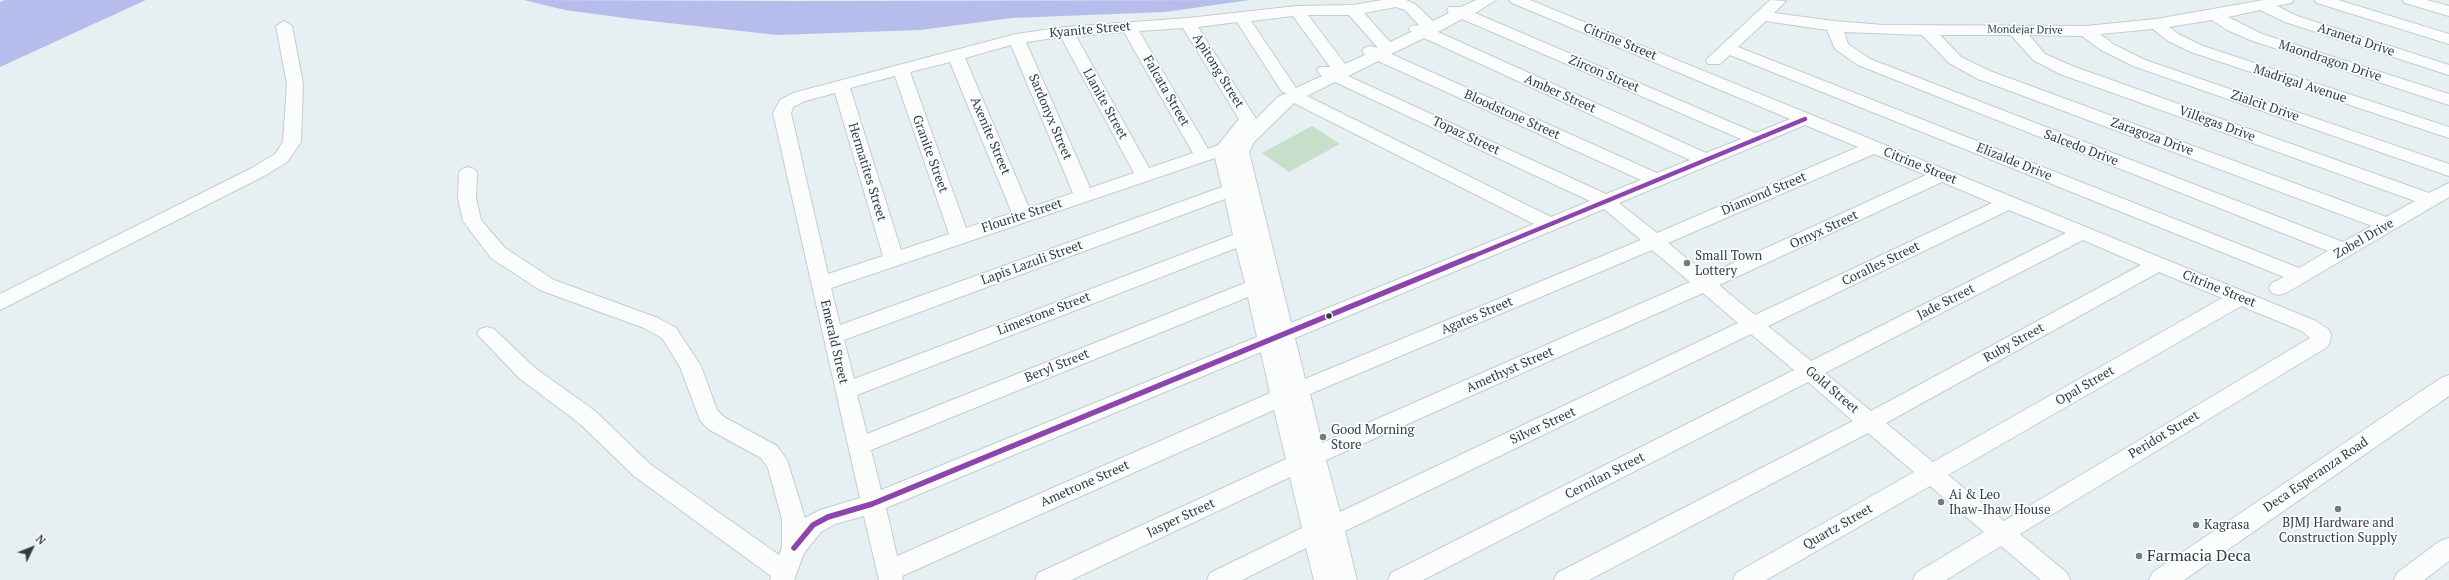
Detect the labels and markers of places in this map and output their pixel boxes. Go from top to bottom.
place label: Small Town Lottery [1695,248,1762,279]
marker: Small Town Lottery [1682,258,1692,268]
unlabelled marker [1324,311,1334,321]
place label: Good Morning Store [1331,422,1414,453]
marker: Good Morning Store [1318,432,1328,442]
place label: Ai & Leo Ihaw-Ihaw House [1949,487,2050,518]
marker: Ai & Leo Ihaw-Ihaw House [1936,497,1946,507]
marker: BJMJ Hardware and Construction Supply [2333,504,2343,514]
place label: BJMJ Hardware and Construction Supply [2279,515,2397,546]
place label: Kagrasa [2204,517,2250,533]
marker: Kagrasa [2191,520,2201,530]
place label: Farmacia Deca [2147,546,2251,566]
marker: Farmacia Deca [2134,551,2144,561]

